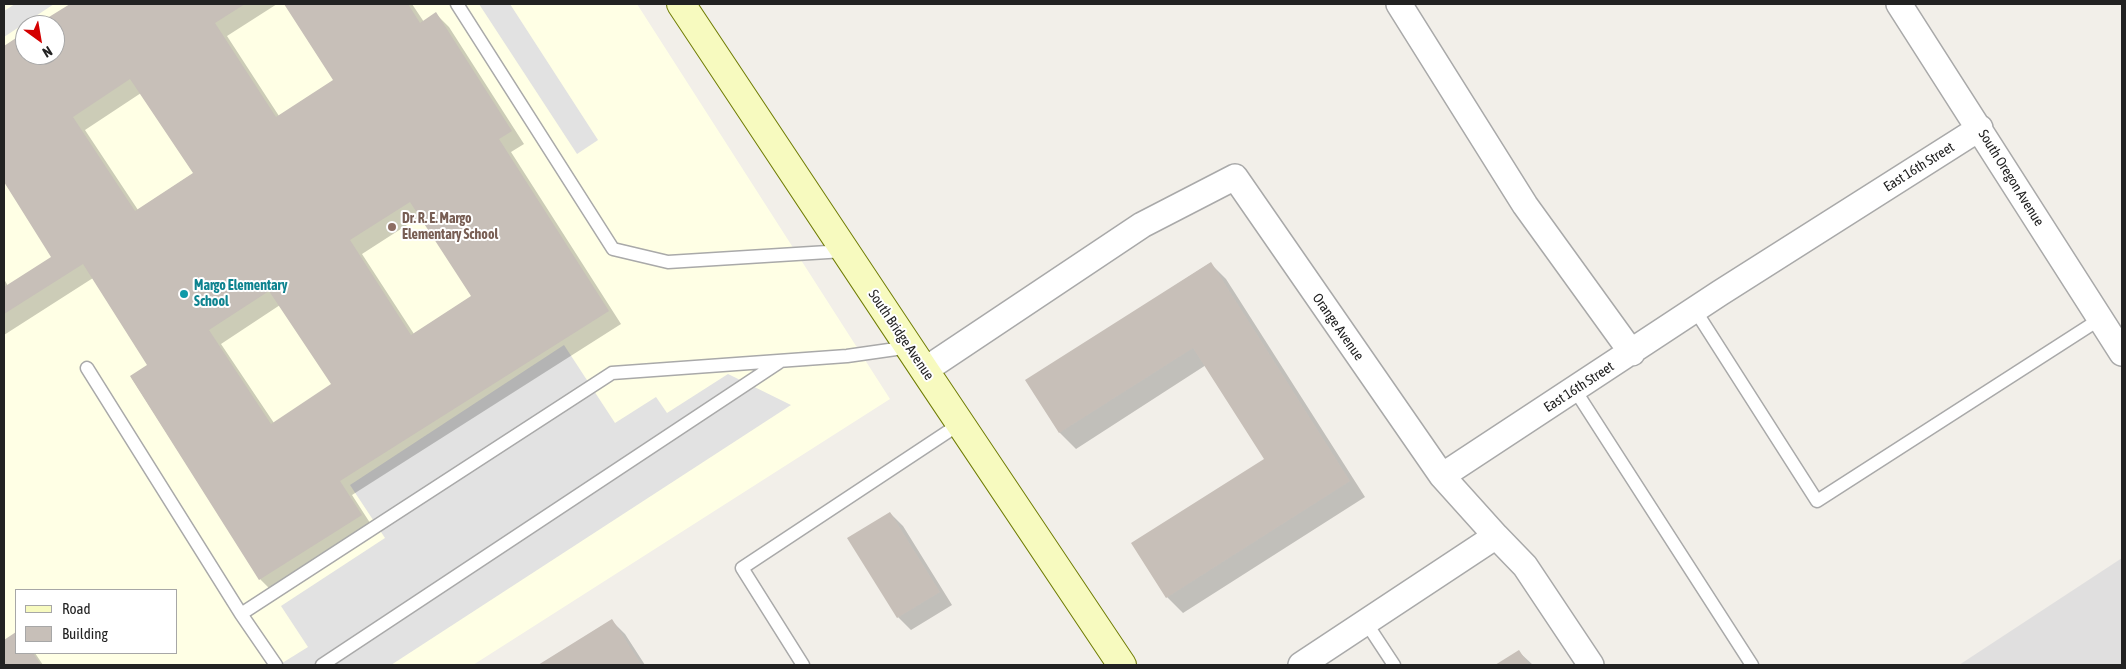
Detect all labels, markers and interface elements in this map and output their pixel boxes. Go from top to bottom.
north arrow [15,15,65,65]
text: N [40,43,55,61]
street label: South Oregon Avenue [1975,127,2047,229]
street label: East 16th Street [1881,139,1957,195]
place label: Dr. R. E. Margo Elementary School [402,211,498,243]
marker: Dr. R. E. Margo Elementary School [386,221,398,233]
place label: Margo Elementary School [194,278,287,310]
street label: South Bridge Avenue [865,287,937,383]
marker: Margo Elementary School [178,288,190,300]
street label: Orange Avenue [1309,290,1367,364]
street label: East 16th Street [1541,358,1617,416]
legend [15,589,178,654]
text: Road [62,600,91,617]
text: Building [62,625,108,642]

